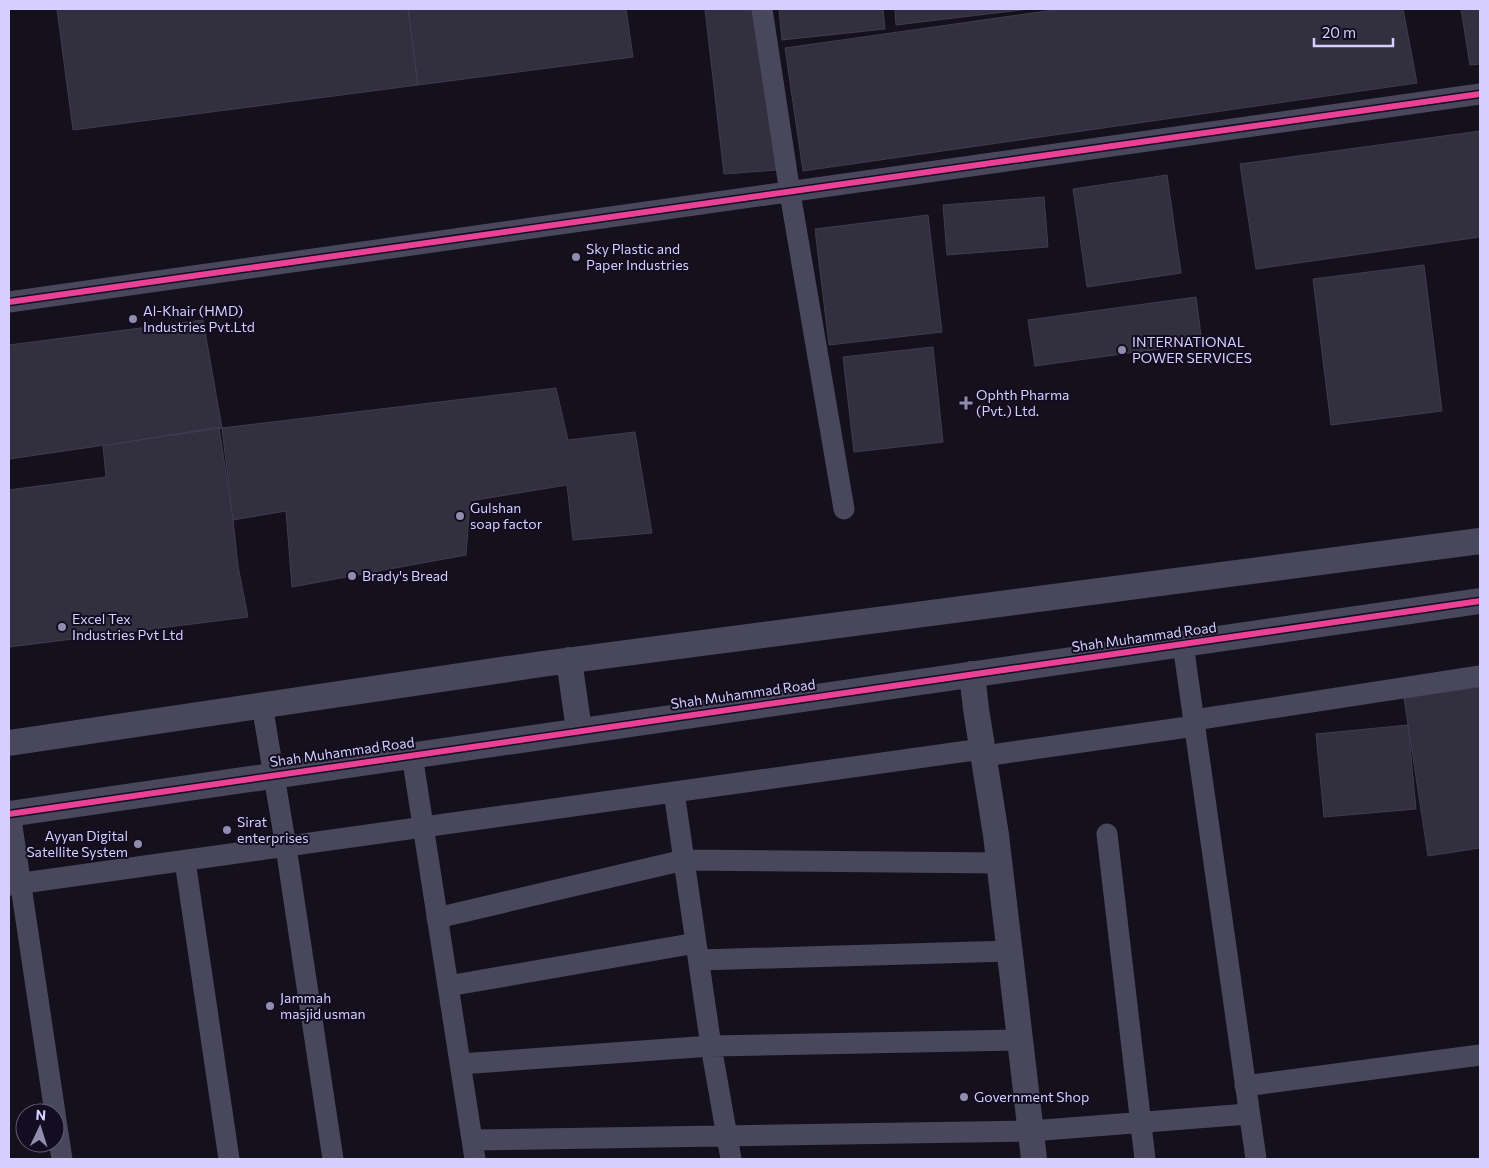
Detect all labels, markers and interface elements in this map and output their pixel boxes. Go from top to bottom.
scale bar [1314,15,1393,47]
text: 20 m [1322,23,1356,41]
place label: Sky Plastic and Paper Industries [586,240,689,273]
marker: Sky Plastic and Paper Industries [570,251,582,263]
place label: Al-Khair (HMD) Industries Pvt.Ltd [143,302,255,335]
marker: Al-Khair (HMD) Industries Pvt.Ltd [127,313,139,325]
place label: INTERNATIONAL POWER SERVICES [1132,333,1252,366]
marker: INTERNATIONAL POWER SERVICES [1116,344,1128,356]
place label: Ophth Pharma (Pvt.) Ltd. [976,386,1069,419]
marker: Ophth Pharma (Pvt.) Ltd. [960,397,972,409]
place label: Gulshan soap factor [470,499,543,532]
marker: Gulshan soap factor [454,510,466,522]
place label: Brady's Bread [362,567,448,584]
marker: Brady's Bread [346,570,358,582]
place label: Excel Tex Industries Pvt Ltd [72,610,183,643]
street label: Shah Muhammad Road [1070,618,1217,655]
marker: Excel Tex Industries Pvt Ltd [56,621,68,633]
street label: Shah Muhammad Road [669,675,816,712]
street label: Shah Muhammad Road [268,733,415,770]
place label: Sirat enterprises [237,813,309,846]
marker: Sirat enterprises [221,824,233,836]
place label: Ayyan Digital Satellite System [26,827,128,860]
marker: Ayyan Digital Satellite System [132,838,144,850]
place label: Jammah masjid usman [280,989,366,1022]
marker: Jammah masjid usman [264,1000,276,1012]
place label: Government Shop [974,1088,1089,1105]
marker: Government Shop [958,1091,970,1103]
north arrow [15,1103,65,1153]
text: N [35,1106,47,1123]

